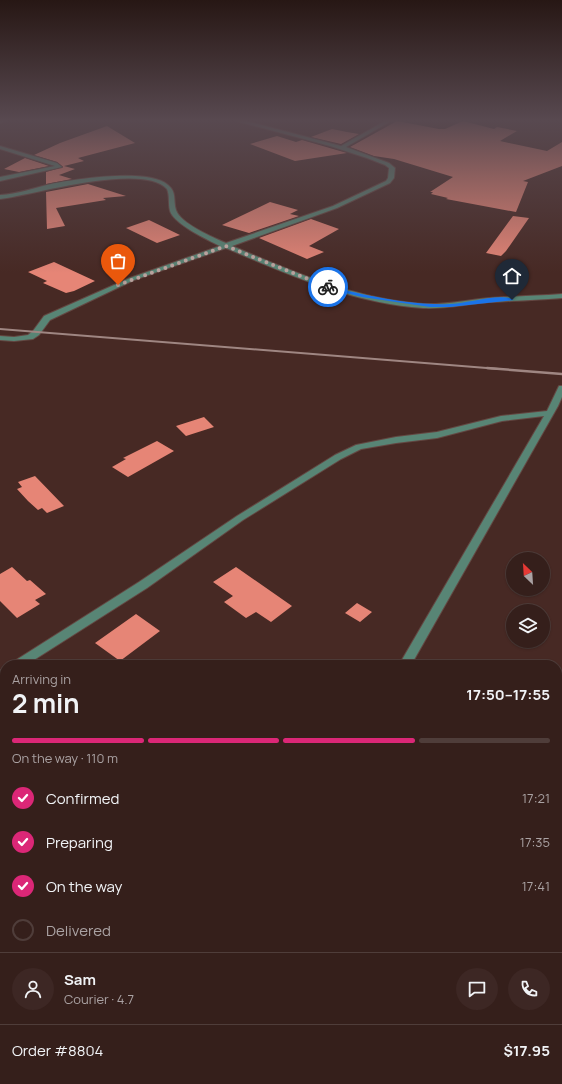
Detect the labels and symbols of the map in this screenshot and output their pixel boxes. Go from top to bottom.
pin [101,244,135,285]
pin [495,259,529,300]
courier [308,267,348,307]
north arrow [506,552,550,596]

